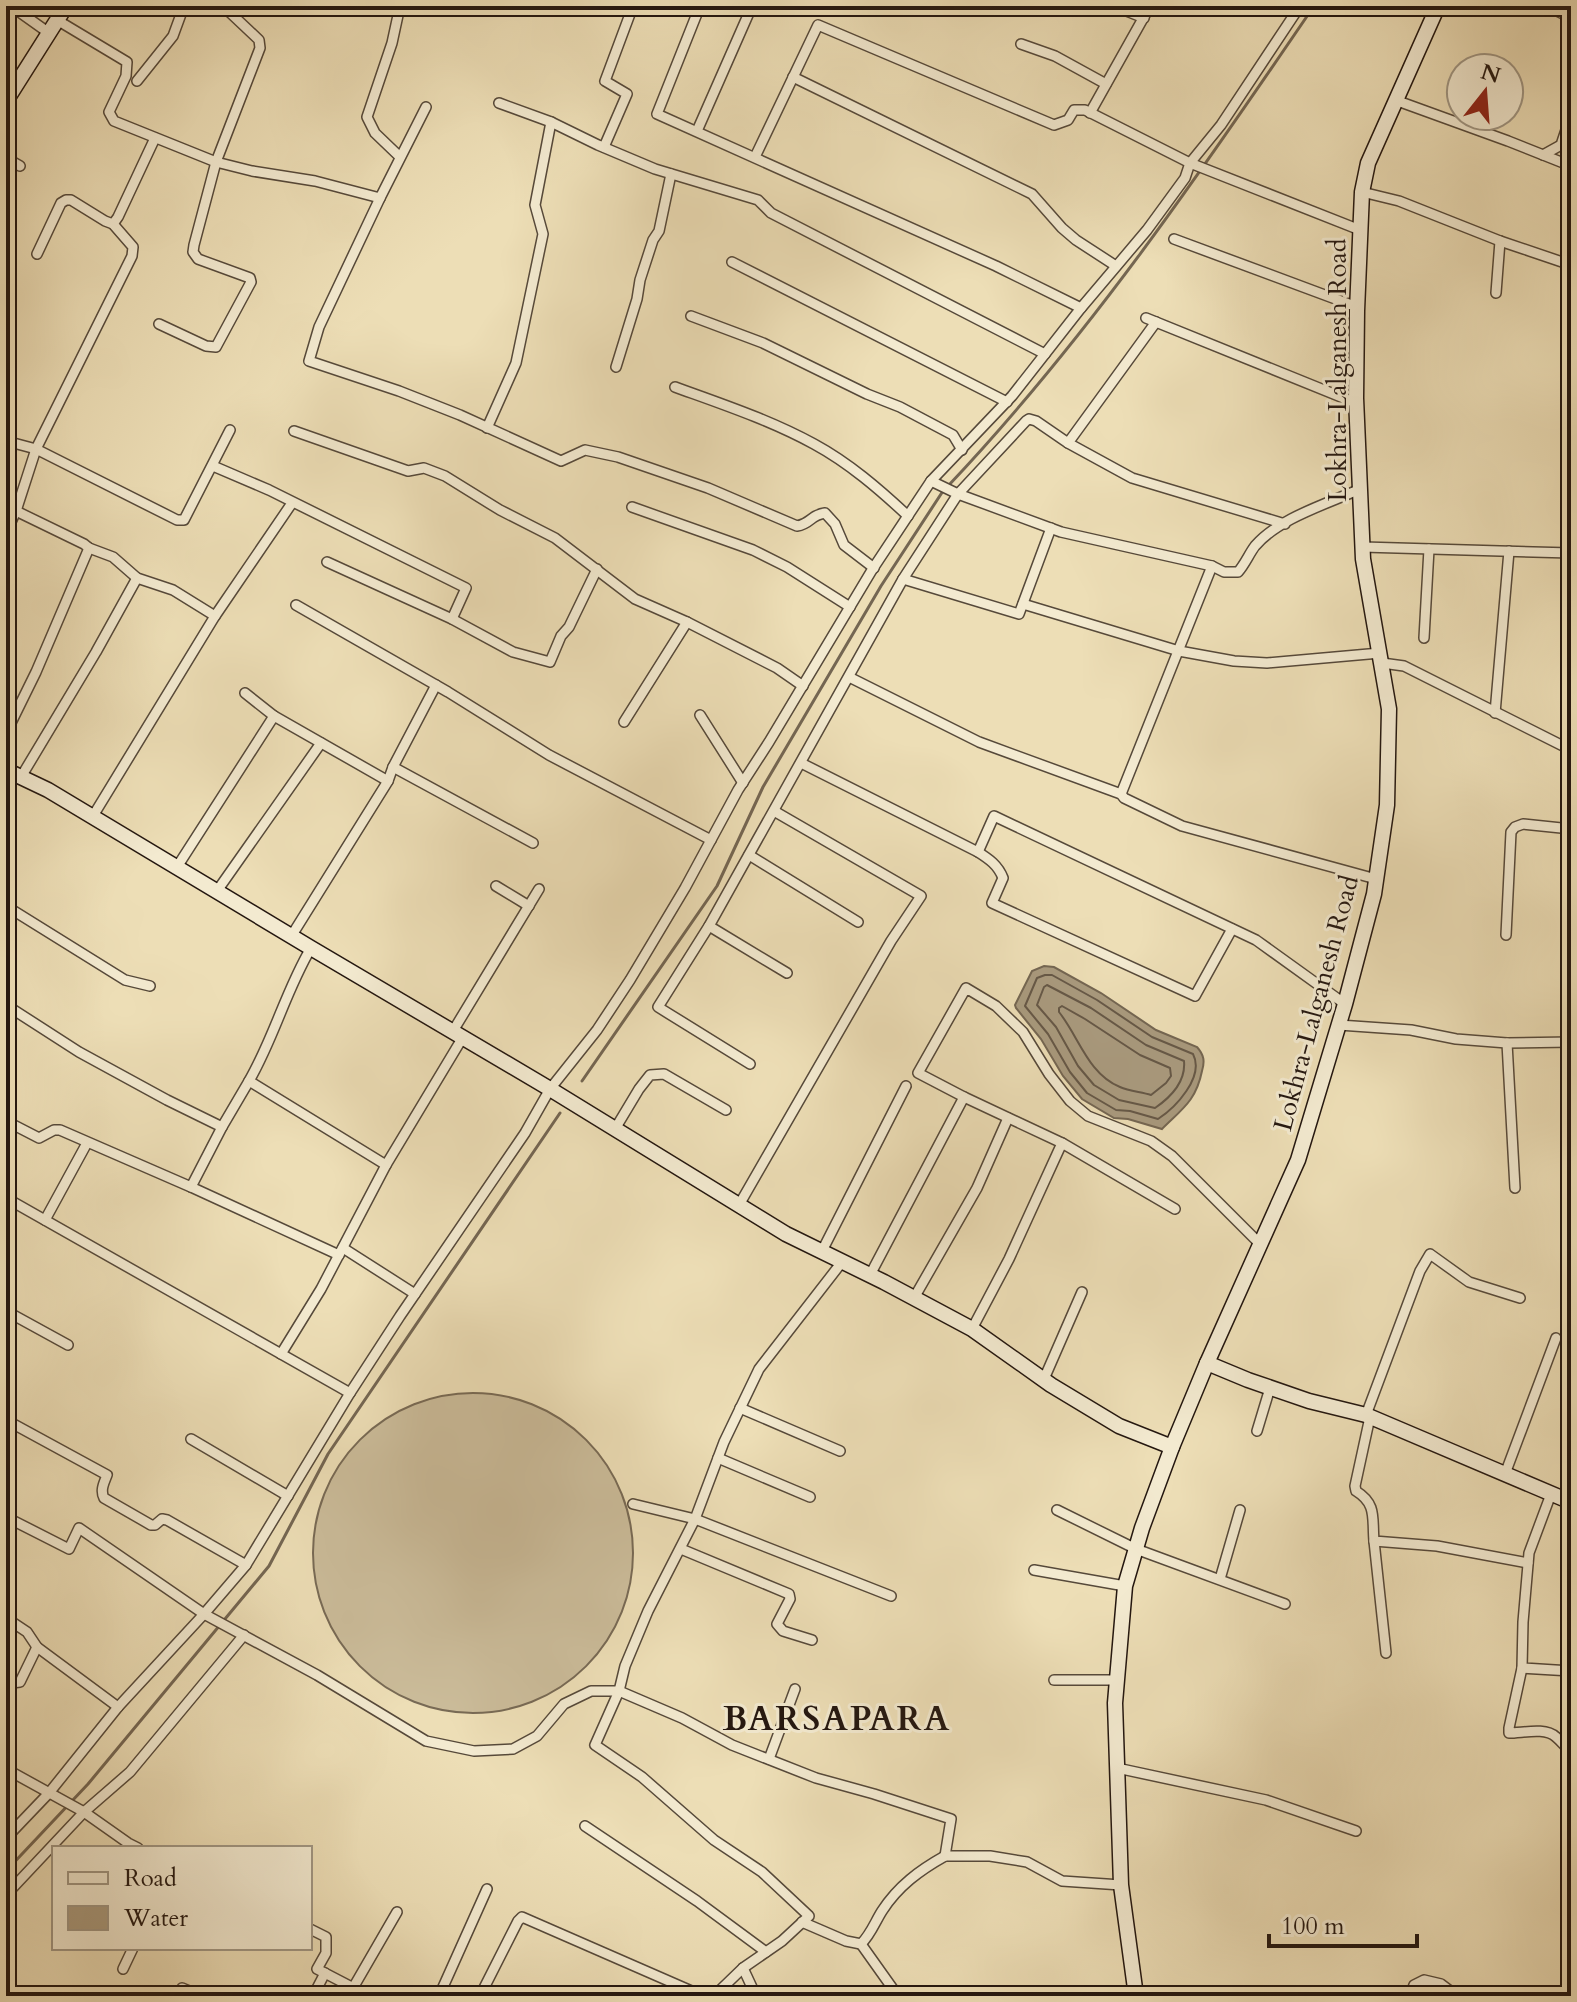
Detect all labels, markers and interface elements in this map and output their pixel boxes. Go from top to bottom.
north arrow [1445,52,1525,132]
text: N [1477,57,1504,91]
street label: Lokhra-Lalganesh Road [1320,238,1355,502]
street label: Lokhra-Lalganesh Road [1265,871,1367,1135]
district label: BARSAPARA [723,1696,951,1742]
legend [52,1846,312,1950]
text: Road [124,1862,177,1895]
scale bar [1269,1898,1417,1948]
text: Water [123,1902,188,1935]
text: 100 m [1281,1910,1345,1943]

